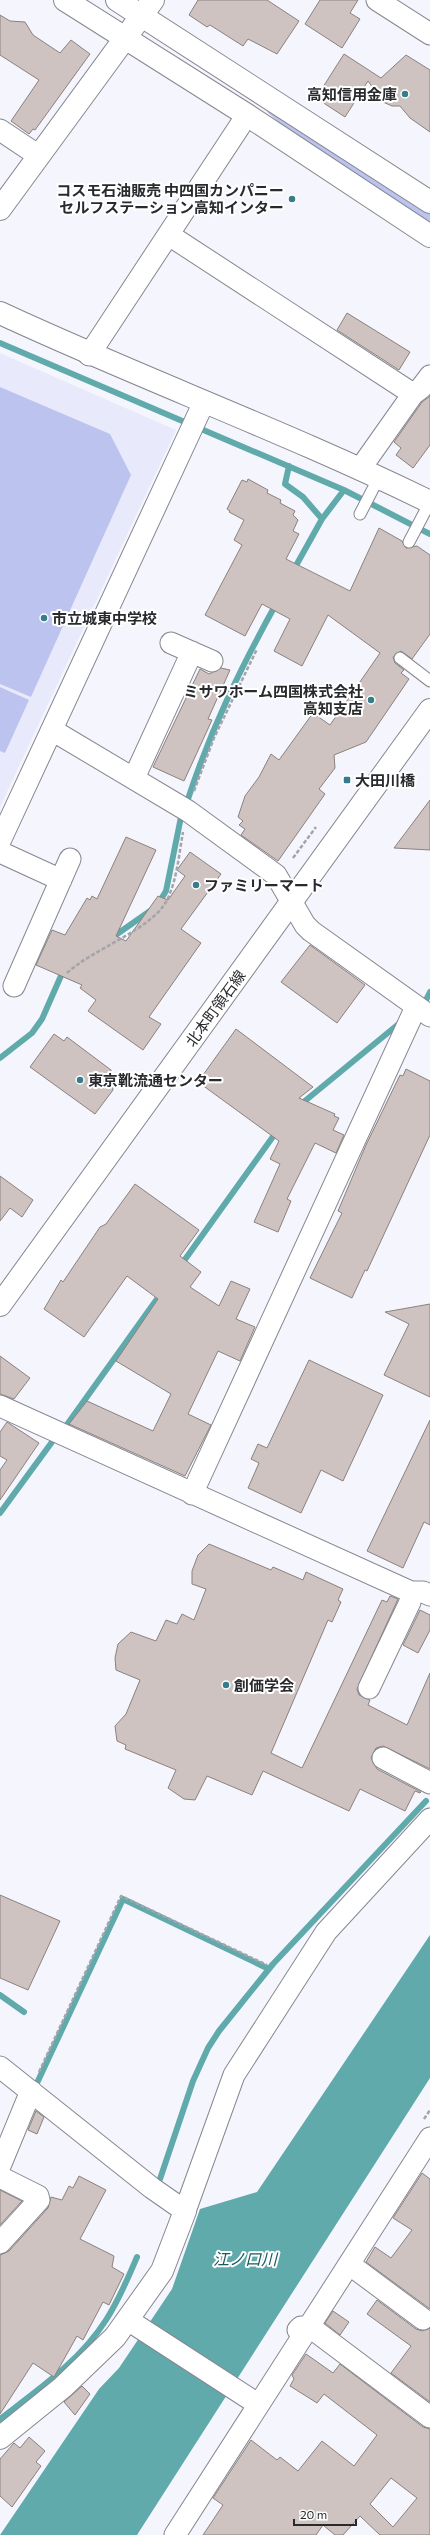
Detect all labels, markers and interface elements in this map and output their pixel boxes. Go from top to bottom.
place label: 高知信用金庫 [307,85,397,103]
marker: 高知信用金庫 [400,89,410,99]
place label: コスモ石油販売 中四国カンパニー セルフステーション高知インター [56,181,284,216]
marker: コスモ石油販売 中四国カンパニー セルフステーション高知インター [287,194,297,204]
place label: 市立城東中学校 [52,609,157,627]
marker: 市立城東中学校 [39,613,49,623]
place label: ミサワホーム四国株式会社 高知支店 [183,682,363,717]
marker: ミサワホーム四国株式会社 高知支店 [366,695,376,705]
place label: 大田川橋 [355,771,416,789]
marker: 大田川橋 [342,775,352,785]
place label: ファミリーマート [204,876,324,894]
marker: ファミリーマート [191,880,201,890]
street label: 北本町領石線 [181,966,249,1050]
place label: 東京靴流通センター [88,1071,223,1089]
marker: 東京靴流通センター [75,1075,85,1085]
place label: 創価学会 [234,1676,294,1694]
marker: 創価学会 [221,1680,231,1690]
water label: 江ノ口川 [213,2249,279,2268]
scale bar [294,2501,356,2527]
text: 20 m [300,2507,327,2521]

